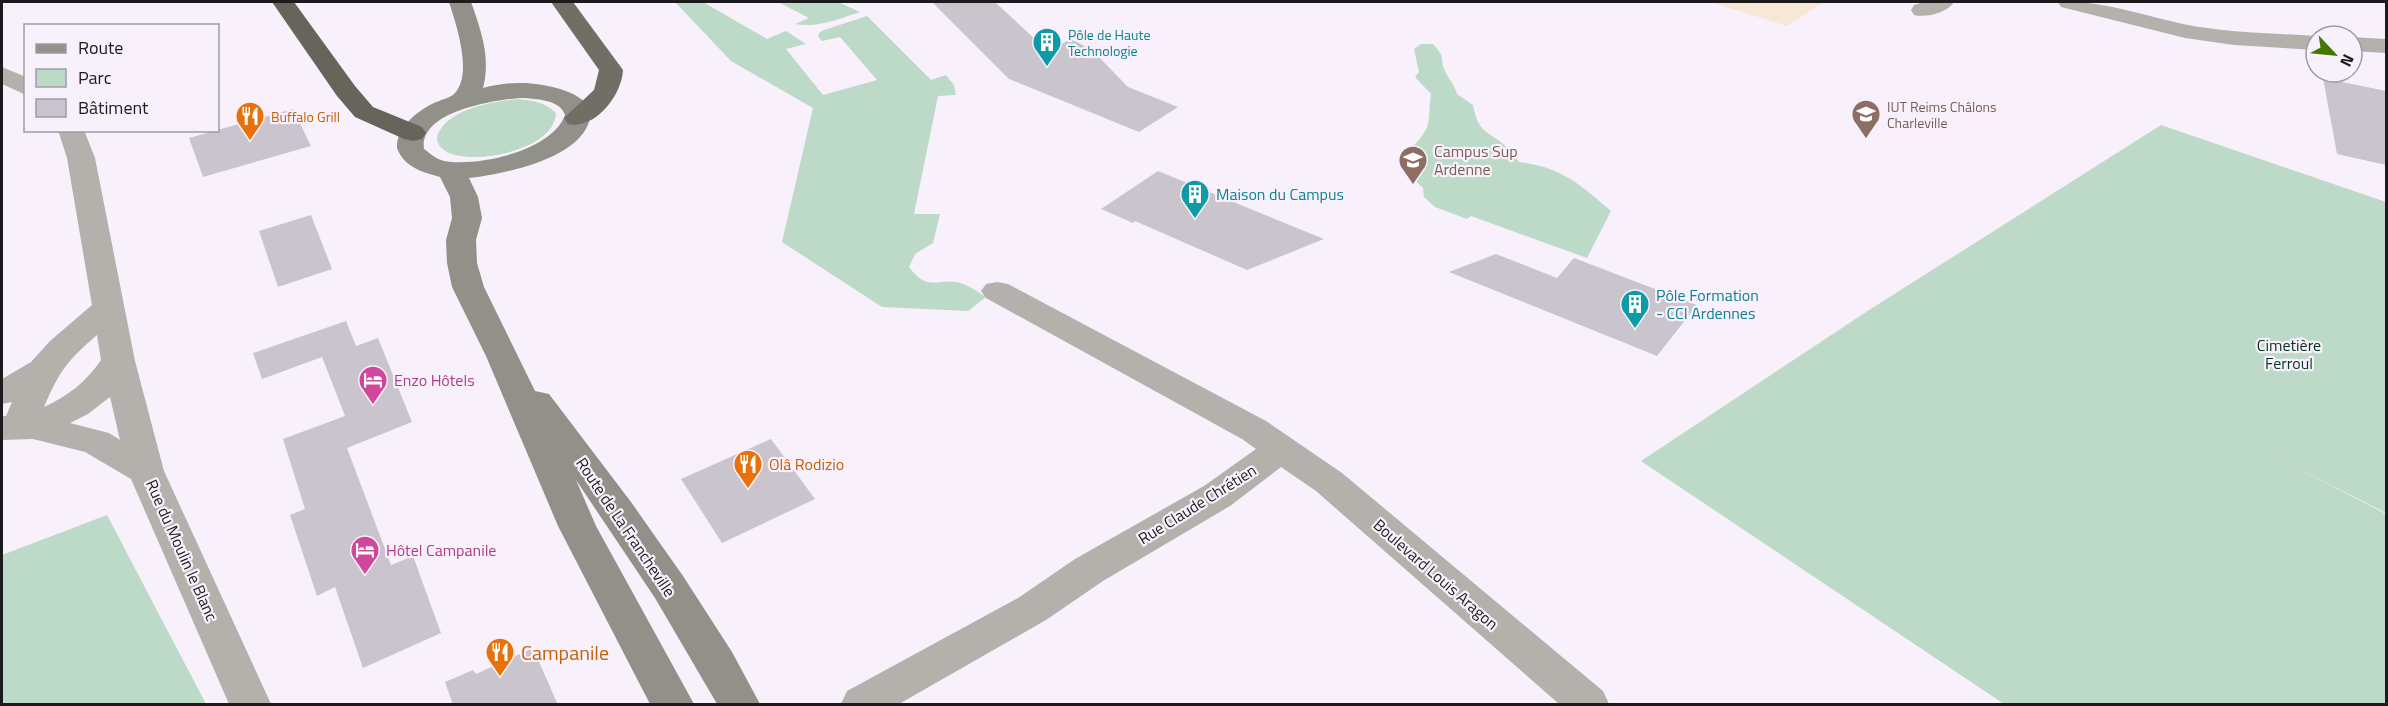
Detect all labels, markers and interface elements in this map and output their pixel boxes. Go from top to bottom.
legend [24,24,219,132]
place label: Pôle de Haute Technologie [1068,24,1150,61]
north arrow [2304,24,2364,84]
building icon: Pôle de Haute Technologie [1031,26,1063,68]
text: Route [78,34,123,61]
text: N [2334,50,2361,71]
text: Parc [78,64,112,91]
text: Bâtiment [78,94,149,121]
place label: IUT Reims Châlons Charleville [1887,96,1997,133]
school or university icon: IUT Reims Châlons Charleville [1850,98,1882,140]
restaurant icon: Buffalo Grill [234,100,266,142]
place label: Buffalo Grill [271,106,340,127]
place label: Campus Sup Ardenne [1434,139,1518,181]
school or university icon: Campus Sup Ardenne [1397,144,1429,186]
building icon: Maison du Campus [1179,178,1211,220]
place label: Maison du Campus [1216,182,1344,206]
place label: Pôle Formation - CCI Ardennes [1656,283,1759,325]
building icon: Pôle Formation - CCI Ardennes [1619,288,1651,330]
park label: Cimetière Ferroul [2257,333,2321,375]
hotel icon: Enzo Hôtels [357,364,389,406]
place label: Enzo Hôtels [394,368,475,392]
restaurant icon: Olâ Rodizio [732,448,764,490]
street label: Route de La Francheville [570,452,682,602]
place label: Olâ Rodizio [769,452,844,476]
street label: Rue Claude Chrétien [1133,458,1261,550]
street label: Rue du Moulin le Blanc [140,475,224,625]
street label: Boulevard Louis Aragon [1368,513,1504,635]
hotel icon: Hôtel Campanile [349,534,381,576]
place label: Hôtel Campanile [386,538,496,562]
restaurant icon: Campanile [484,636,516,678]
place label: Campanile [521,637,609,668]

